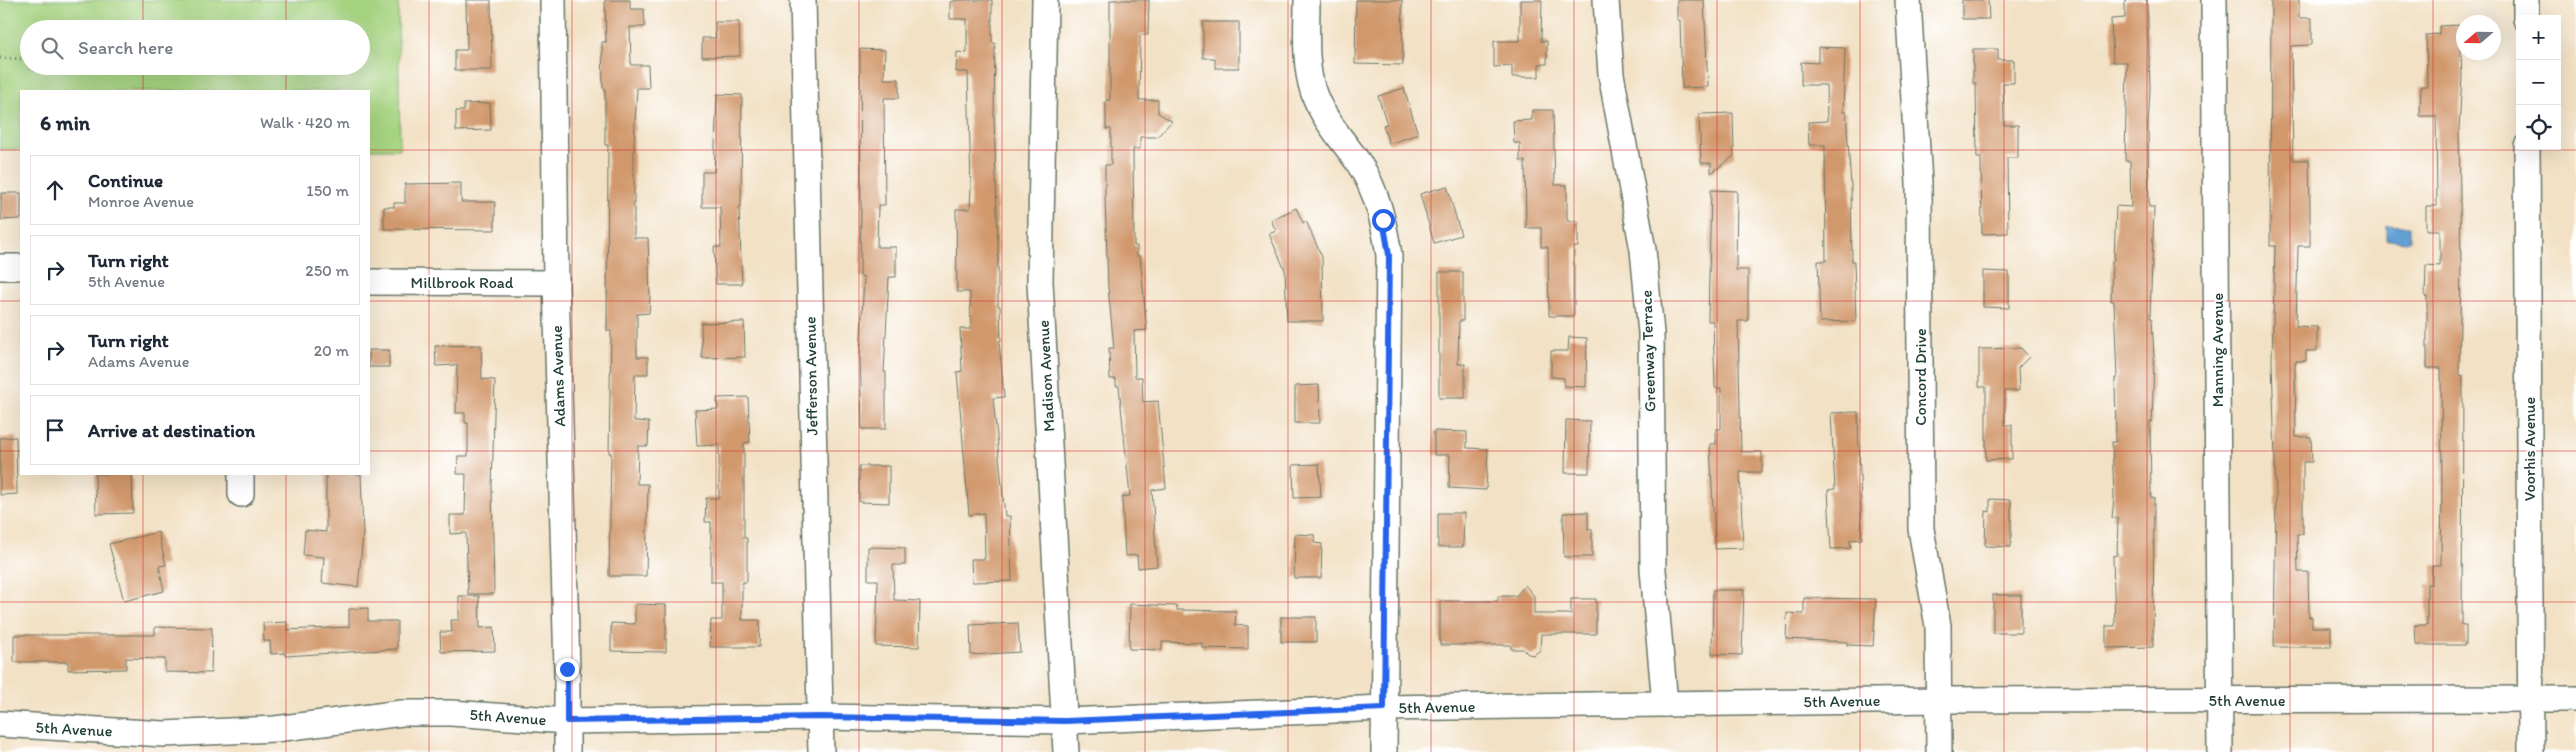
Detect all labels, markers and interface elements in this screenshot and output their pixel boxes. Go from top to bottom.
north arrow [2456,15,2501,60]
map controls [2516,15,2561,150]
button: + [2516,15,2561,60]
search box [20,20,370,75]
icon: search [38,34,66,62]
text: Search here [78,36,173,59]
button: − [2516,60,2561,105]
button: locate [2516,105,2561,150]
text: 6 min [40,110,90,135]
text: Walk · 420 m [260,113,350,132]
text: Continue [88,169,163,192]
icon: ahead [41,176,69,204]
text: 150 m [306,181,349,200]
text: Monroe Avenue [88,192,194,211]
route start [1372,209,1395,232]
text: Turn right [88,249,169,272]
icon: right [41,256,69,284]
text: 250 m [305,261,349,280]
text: 5th Avenue [88,272,165,291]
street label: Millbrook Road [411,273,514,292]
street label: Greenway Terrace [1636,289,1660,412]
street label: Manning Avenue [2208,293,2227,407]
street label: Jefferson Avenue [800,316,822,436]
street label: Madison Avenue [1034,319,1058,432]
street label: Adams Avenue [547,325,569,427]
street label: Concord Drive [1911,328,1930,426]
text: Turn right [88,329,169,352]
icon: right [41,336,69,364]
text: 20 m [314,341,349,360]
text: Adams Avenue [88,352,189,371]
street label: Voorhis Avenue [2520,396,2539,501]
icon: arrive [41,416,69,444]
text: Arrive at destination [88,419,255,442]
route end [556,658,579,681]
street label: 5th Avenue [1803,691,1881,711]
street label: 5th Avenue [2209,691,2286,710]
street label: 5th Avenue [1398,697,1476,717]
street label: 5th Avenue [469,705,547,729]
street label: 5th Avenue [35,717,113,741]

